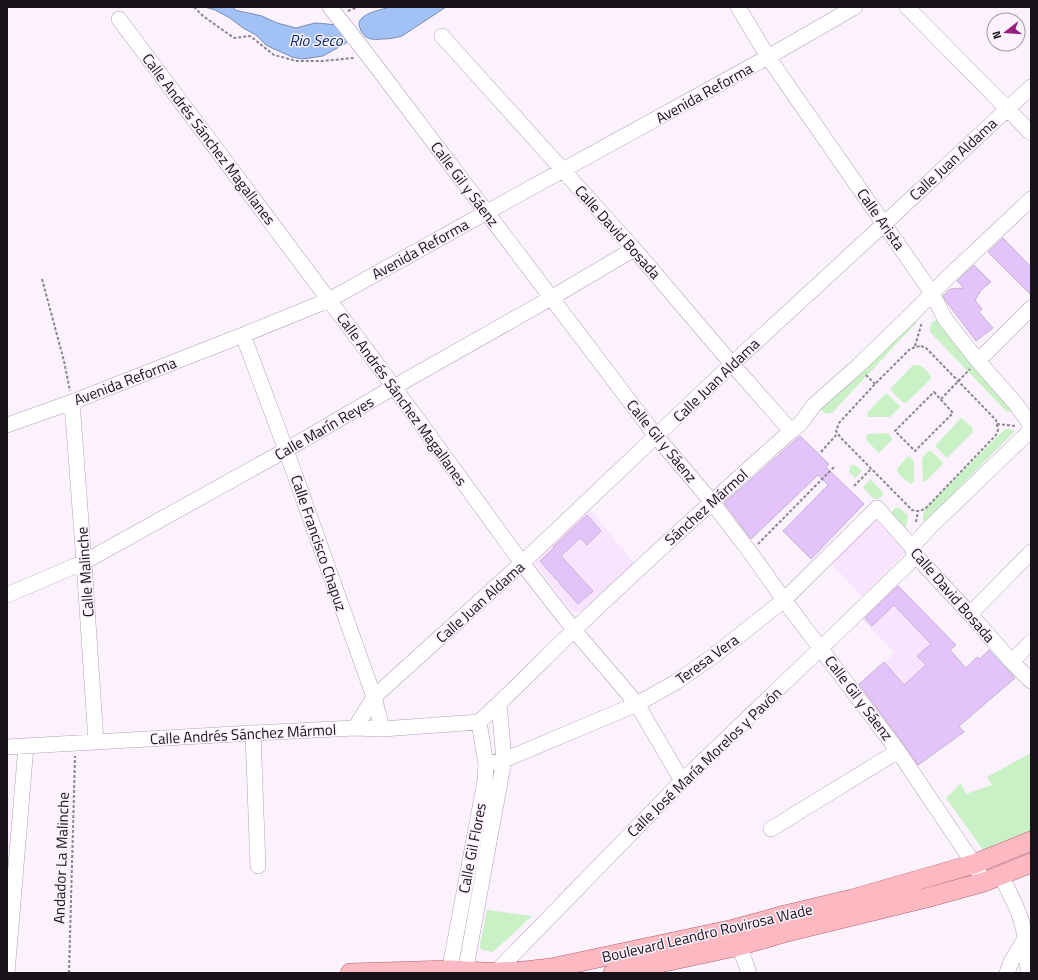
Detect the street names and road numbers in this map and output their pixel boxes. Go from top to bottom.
street label: Calle Andrés Sánchez Magallanes [137,48,281,230]
street label: Avenida Reforma [651,57,757,129]
street label: Calle Juan Aldama [904,112,1002,206]
street label: Calle Gil y Sáenz [425,137,505,232]
street label: Calle David Bosada [569,180,667,284]
street label: Calle Arista [851,183,911,255]
street label: Avenida Reforma [367,213,473,285]
street label: Calle Andrés Sánchez Magallanes [331,307,473,491]
street label: Calle Juan Aldama [668,332,765,427]
street label: Avenida Reforma [70,351,180,411]
street label: Calle Marín Reyes [270,390,378,466]
street label: Calle Gil y Sáenz [621,394,703,488]
street label: Sánchez Mármol [659,463,753,551]
street label: Calle Francisco Chapuz [285,472,353,614]
street label: Calle Malinche [70,526,100,618]
street label: Calle David Bosada [905,542,1001,648]
street label: Calle Juan Aldama [430,555,530,648]
street label: Teresa Vera [671,628,744,690]
street label: Calle Gil y Sáenz [819,651,899,746]
street label: Calle José María Morelos y Pavón [621,682,787,842]
street label: Calle Andrés Sánchez Mármol [149,718,337,750]
street label: Andador La Malinche [47,792,75,924]
street label: Calle Gil Flores [452,801,492,895]
street label: Boulevard Leandro Rovirosa Wade [599,898,815,968]

